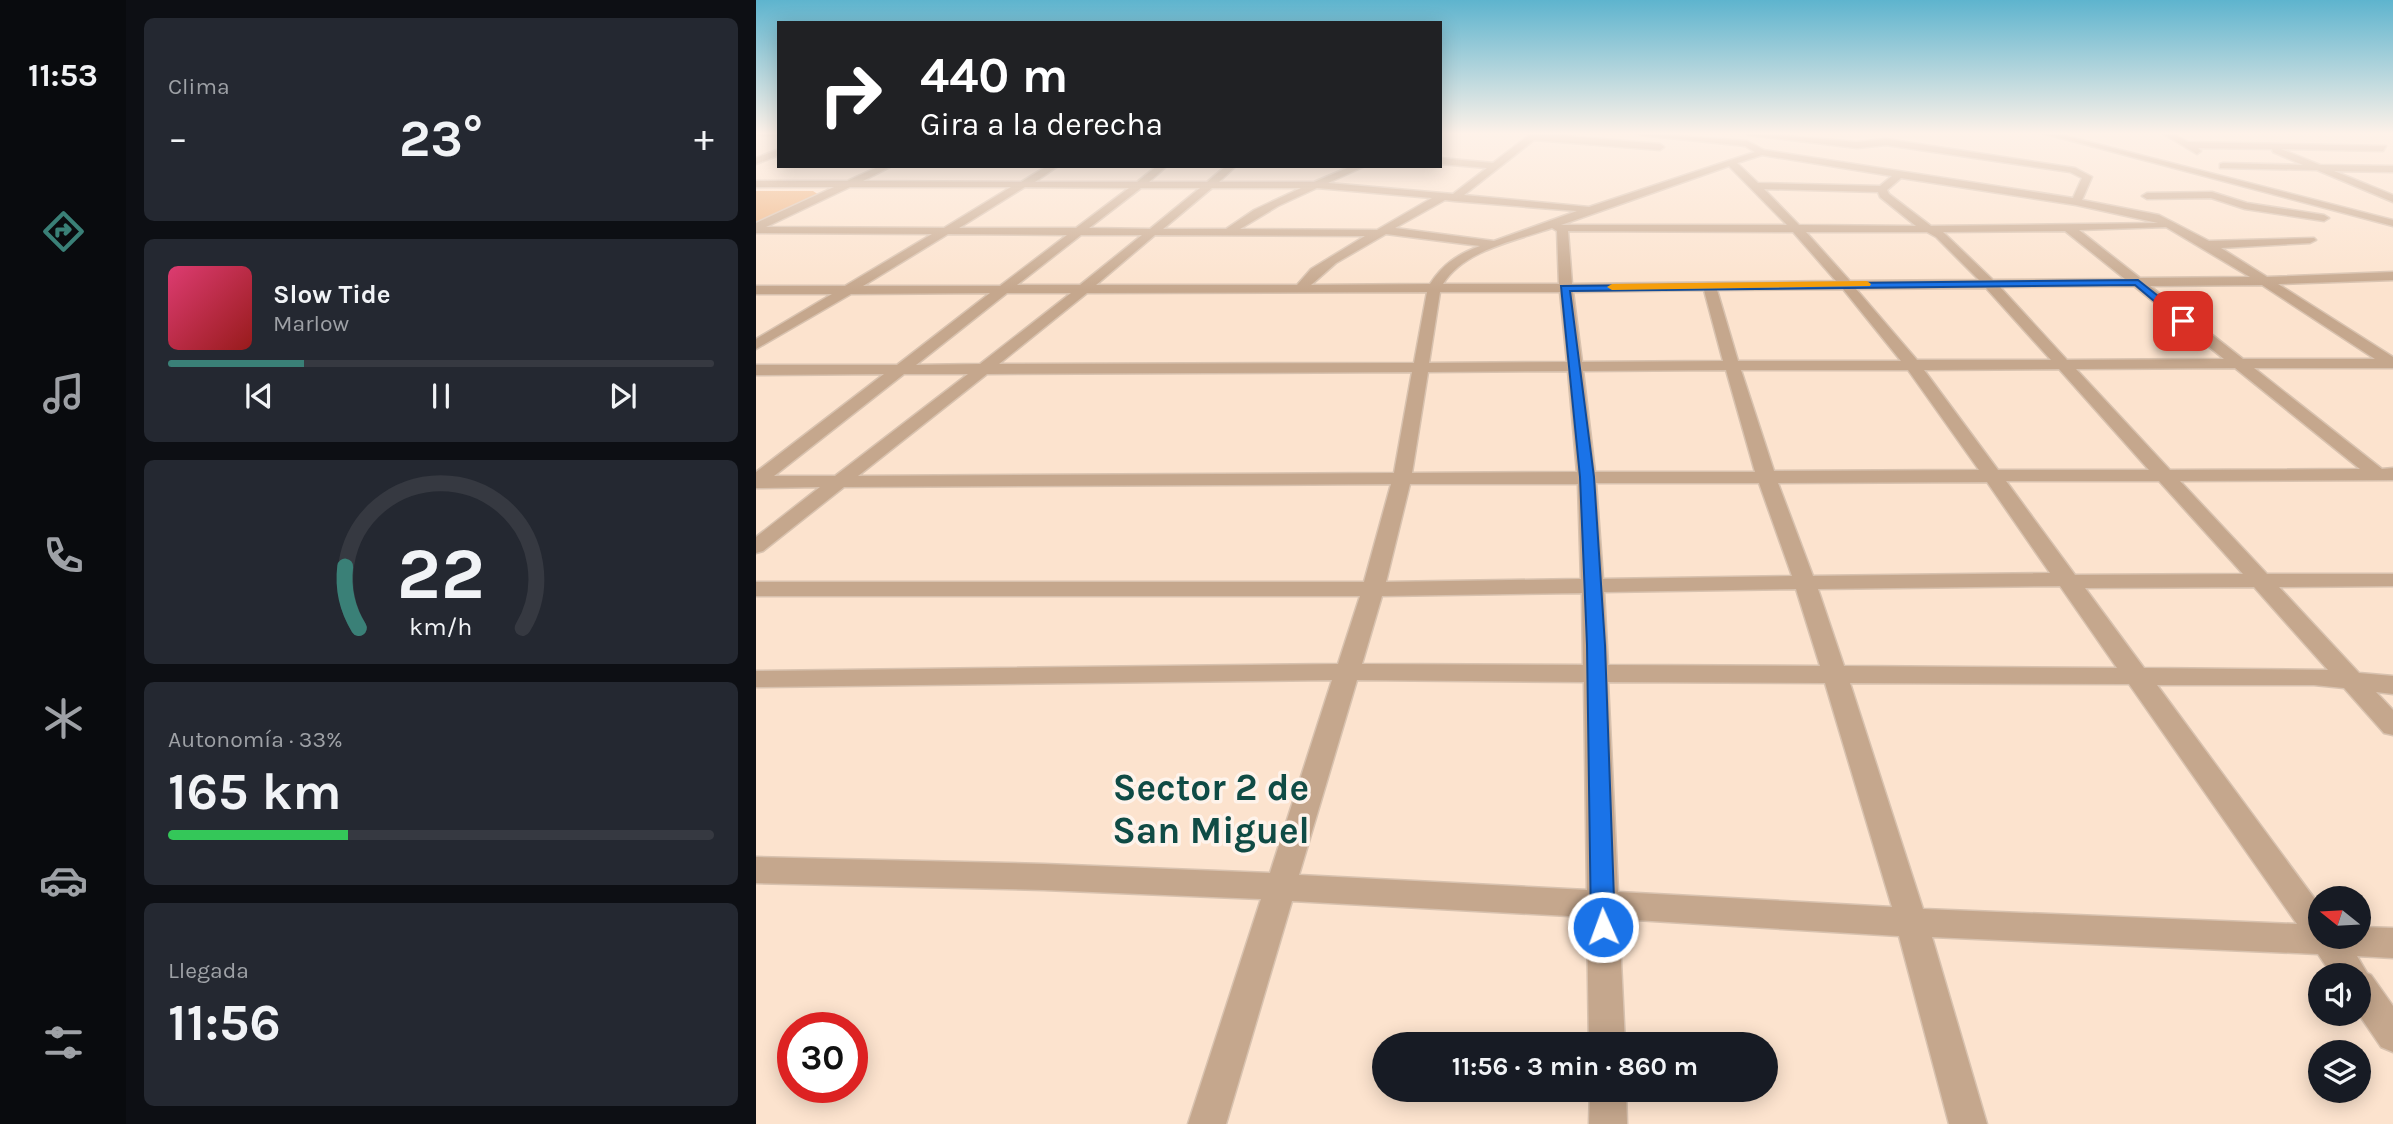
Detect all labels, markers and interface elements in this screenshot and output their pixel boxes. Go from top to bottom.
text: 440 m [920,47,1068,104]
icon: right [805,49,896,140]
text: 11:53 [28,57,98,94]
text: Clima [168,73,230,100]
text: Gira a la derecha [920,106,1163,143]
text: 23° [399,108,483,169]
text: − [168,116,188,161]
text: + [694,116,714,161]
icon: directions [39,207,88,256]
text: Slow Tide [273,279,391,310]
pin [2153,291,2213,351]
icon: arrive [2164,302,2202,340]
text: Marlow [273,310,349,337]
icon: music [39,369,88,418]
icon: previous [240,377,278,415]
icon: pause [422,377,460,415]
icon: next [604,377,642,415]
icon: phone [39,531,88,580]
text: 22 [397,531,485,616]
text: km/h [409,612,473,641]
icon: climate [39,694,88,743]
text: Autonomía · 33% [168,726,343,753]
text: 165 km [168,761,342,822]
district label: Sector 2 de San Miguel [1112,766,1310,853]
icon: car [39,856,88,905]
north arrow [2308,886,2371,948]
map controls [2308,886,2371,1103]
position arrow [1566,890,1640,964]
text: Llegada [168,957,249,984]
button: sound [2308,963,2371,1026]
text: 11:56 [168,992,281,1053]
speed limit sign: 30 [777,1012,868,1103]
icon: filters [39,1018,88,1067]
button: layers [2308,1040,2371,1103]
text: 11:56 · 3 min · 860 m [1452,1051,1698,1082]

